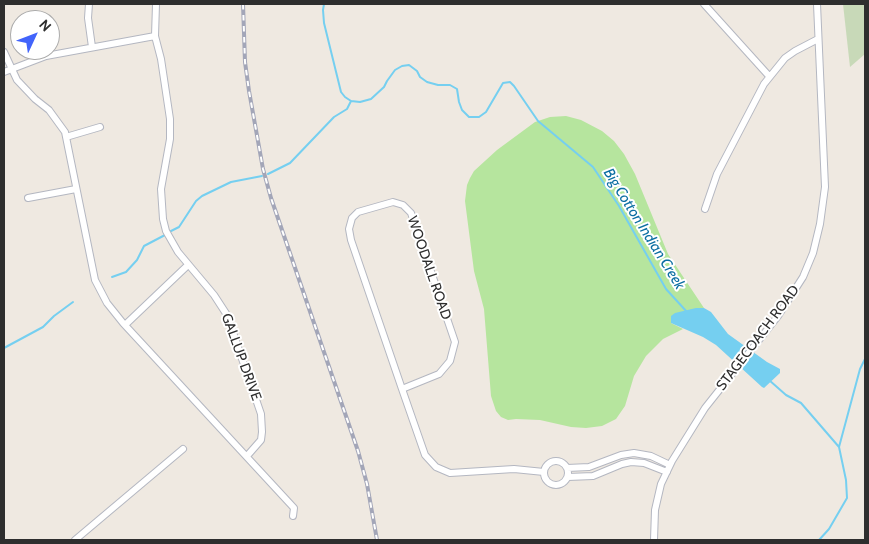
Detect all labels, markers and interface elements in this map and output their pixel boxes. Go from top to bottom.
north arrow [10,10,60,60]
text: N [35,16,55,35]
water label: Big Cotton Indian Creek [599,165,689,293]
street label: WOODALL ROAD [403,214,455,322]
street label: STAGECOACH ROAD [713,282,803,394]
street label: GALLUP DRIVE [217,311,265,403]

